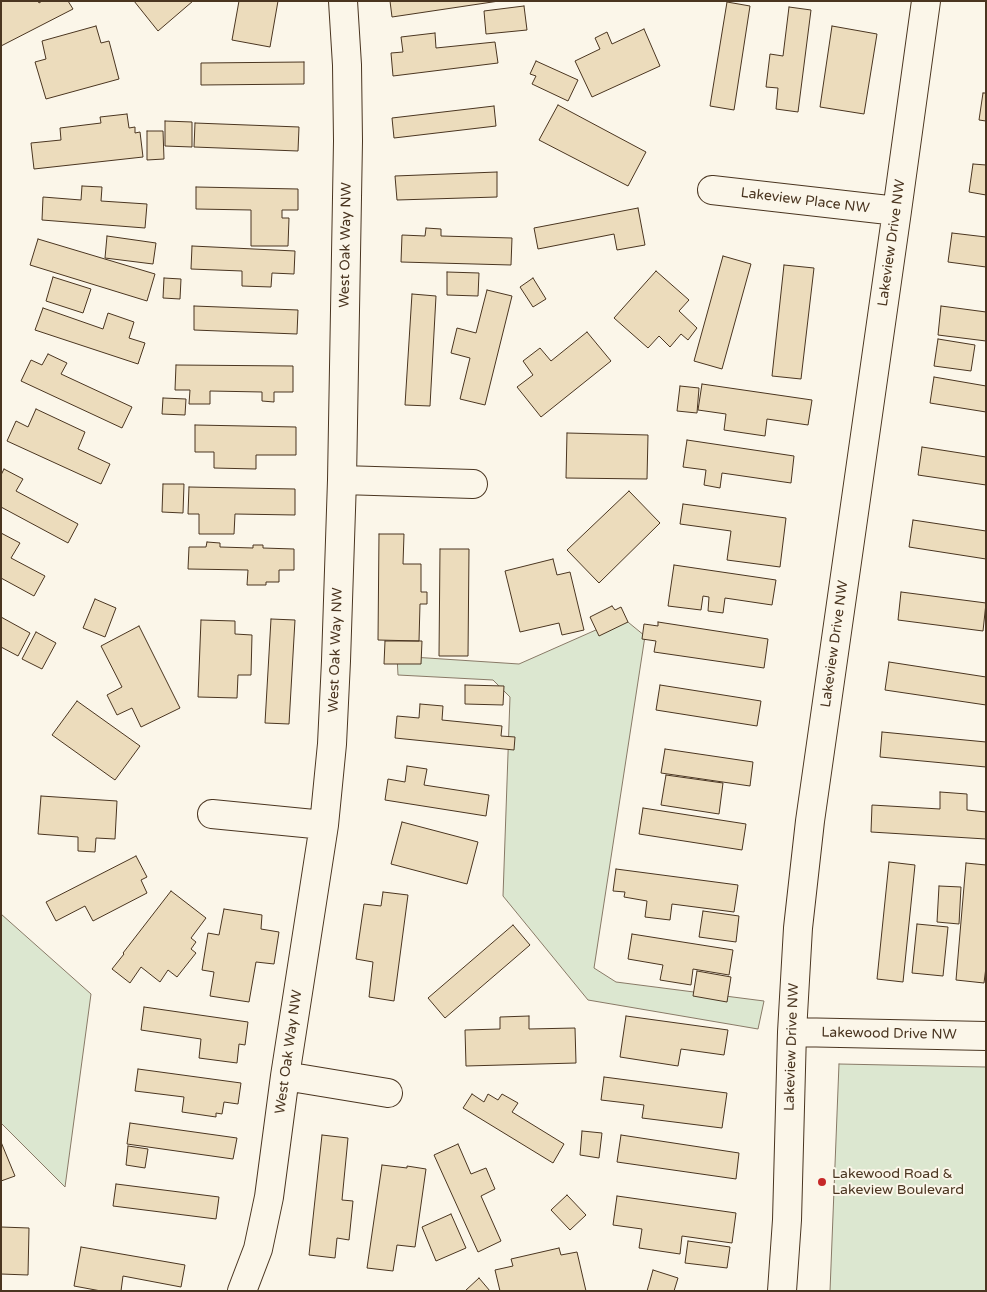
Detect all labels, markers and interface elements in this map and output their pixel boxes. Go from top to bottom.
street label: Lakeview Drive NW [875,178,909,308]
street label: West Oak Way NW [337,182,355,308]
street label: Lakeview Place NW [740,185,870,217]
street label: Lakeview Drive NW [818,579,852,709]
street label: West Oak Way NW [325,587,347,713]
street label: Lakeview Drive NW [781,983,803,1111]
street label: West Oak Way NW [272,989,306,1115]
street label: Lakewood Drive NW [821,1024,957,1044]
place label: Lakewood Road & Lakeview Boulevard [832,1166,964,1198]
marker: Lakewood Road & Lakeview Boulevard [816,1176,828,1188]

